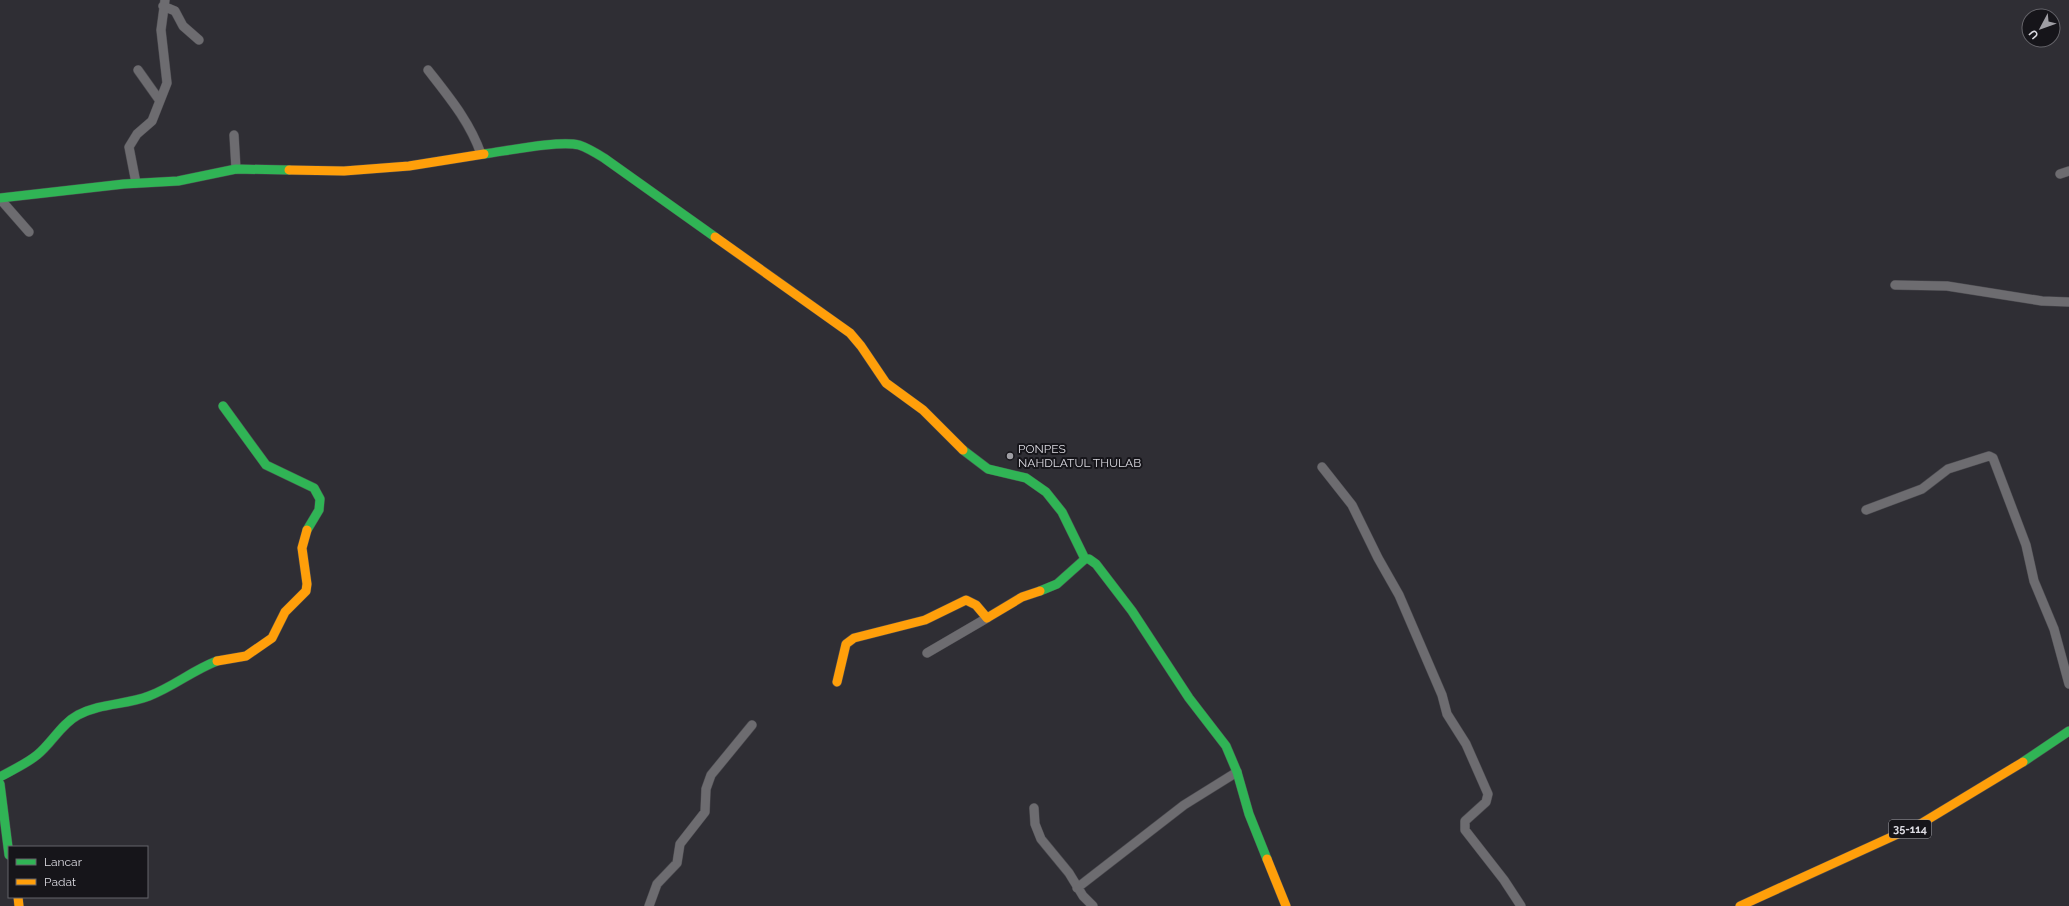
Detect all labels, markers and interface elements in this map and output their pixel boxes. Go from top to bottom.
north arrow [2021,8,2061,48]
text: U [2026,27,2041,42]
place label: PONPES NAHDLATUL THULAB [1018,442,1141,470]
marker: PONPES NAHDLATUL THULAB [1005,451,1015,461]
road number: 35-114 [1889,820,1931,838]
legend [8,846,148,898]
text: Lancar [44,855,83,869]
text: Padat [44,875,76,889]

